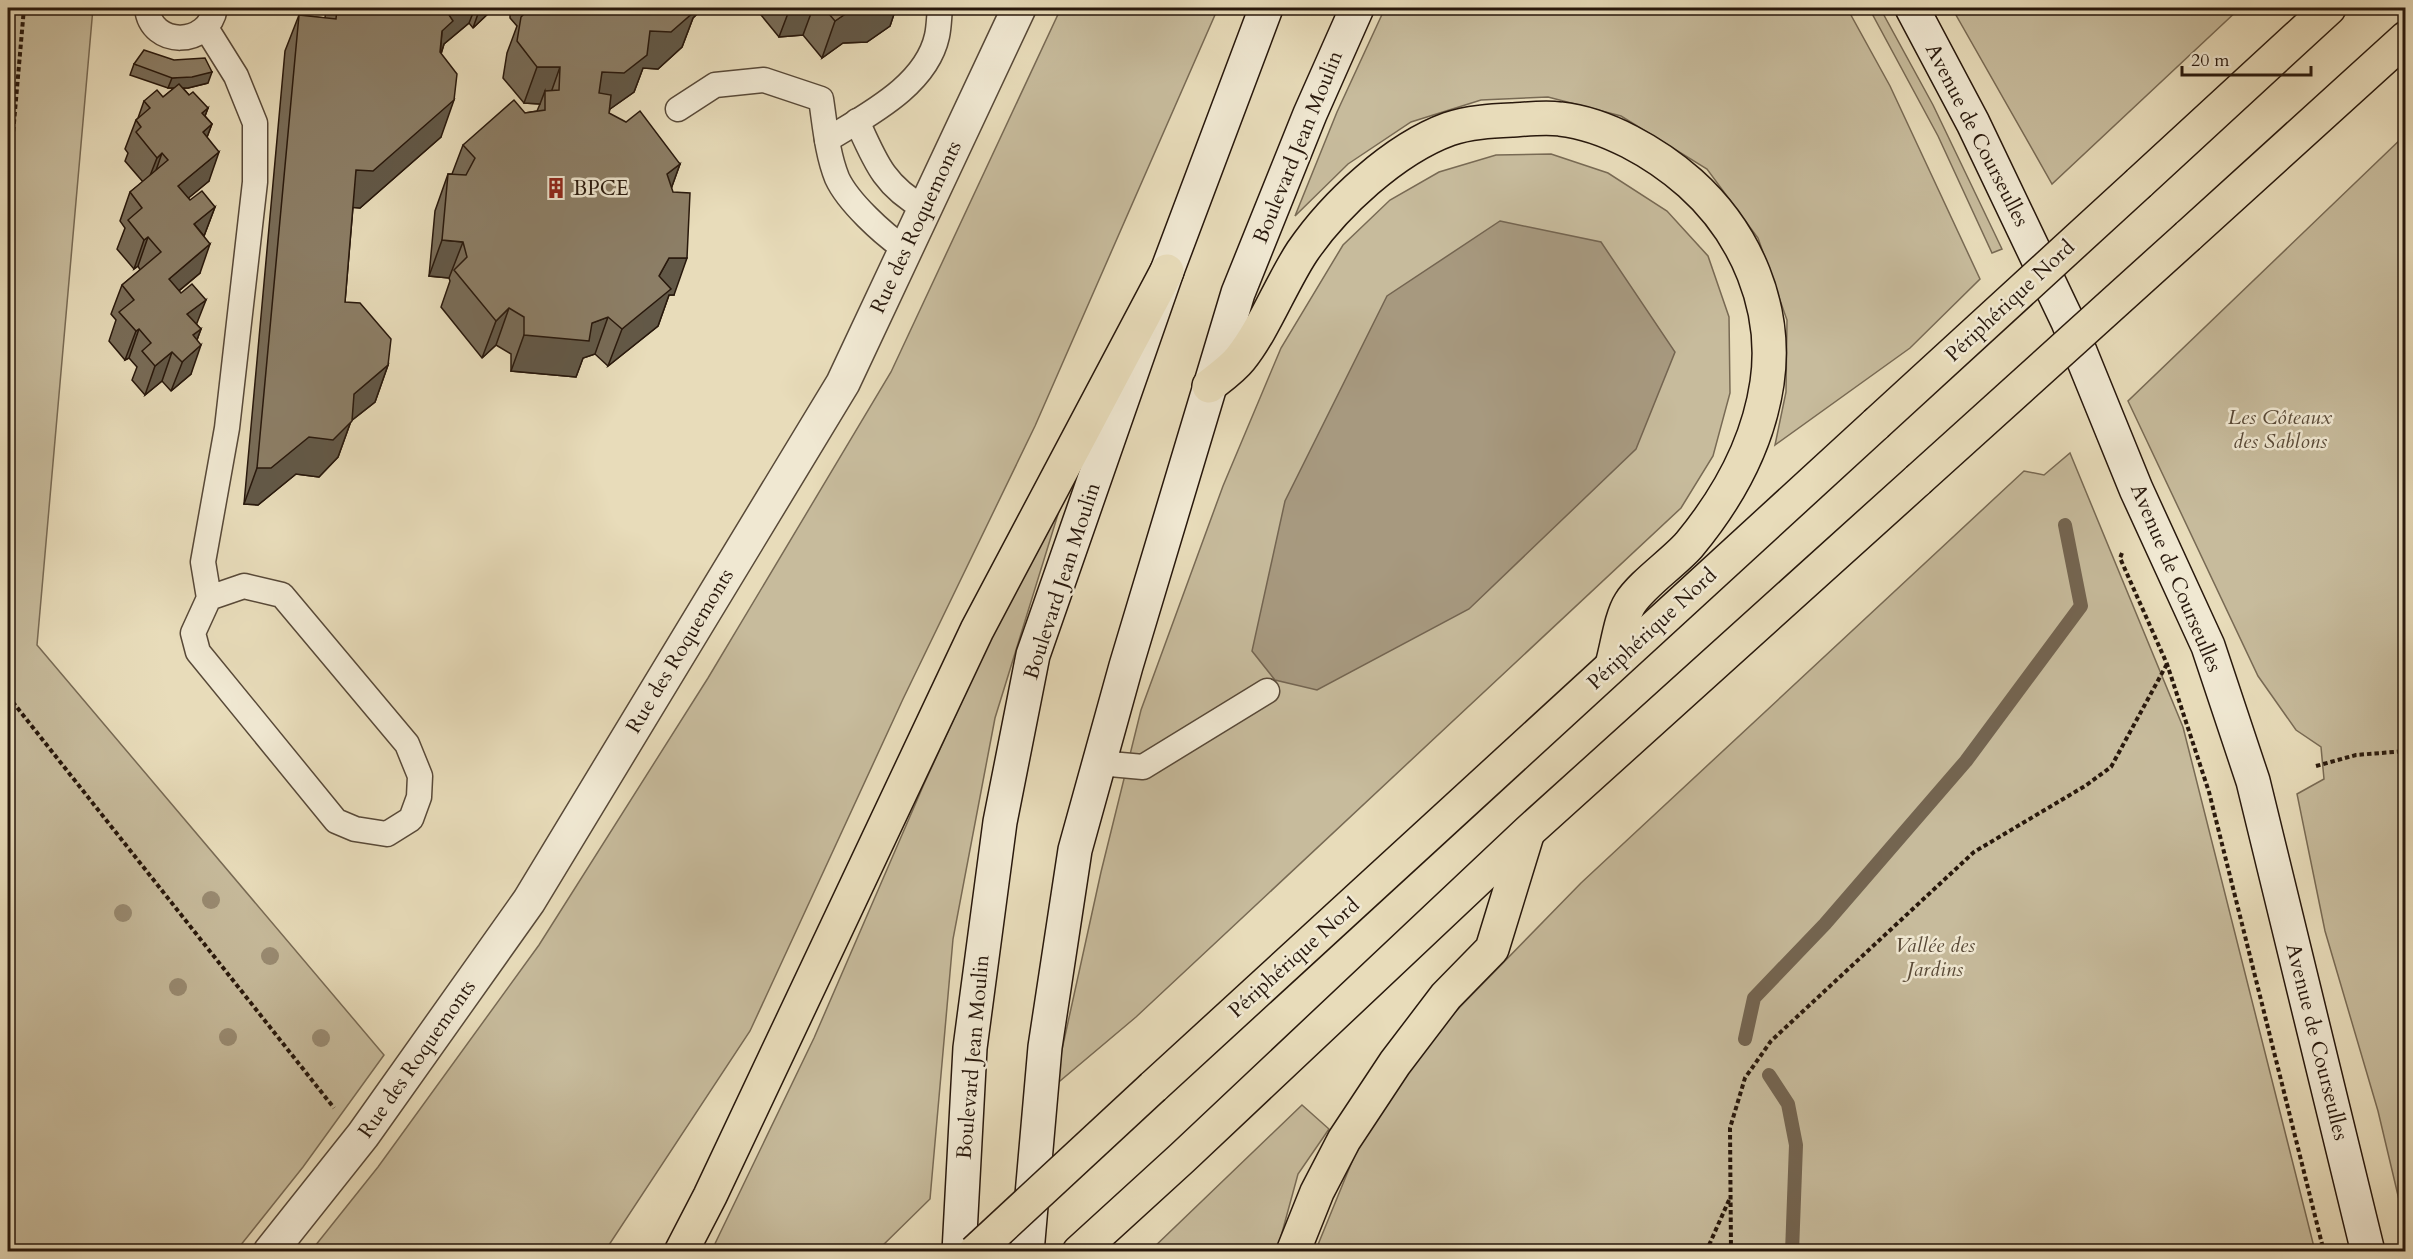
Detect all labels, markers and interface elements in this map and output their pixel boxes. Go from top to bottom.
street label: Avenue de Courseulles [1918,38,2036,232]
scale bar [2182,39,2311,77]
street label: Boulevard Jean Moulin [1246,46,1350,248]
text: 20 m [2191,48,2230,73]
street label: Rue des Roquemonts [863,136,969,318]
place label: BPCE [573,174,629,203]
building icon: BPCE [544,176,568,200]
street label: Périphérique Nord [1939,233,2081,369]
park label: Les Côteaux des Sablons [2228,403,2333,456]
street label: Boulevard Jean Moulin [1016,479,1108,683]
street label: Avenue de Courseulles [2123,479,2229,677]
street label: Périphérique Nord [1581,561,1723,697]
street label: Rue des Roquemonts [619,563,741,739]
street label: Périphérique Nord [1222,891,1366,1025]
park label: Vallée des Jardins [1895,931,1975,984]
street label: Avenue de Courseulles [2278,940,2356,1144]
street label: Boulevard Jean Moulin [950,953,996,1161]
street label: Rue des Roquemonts [351,974,483,1144]

